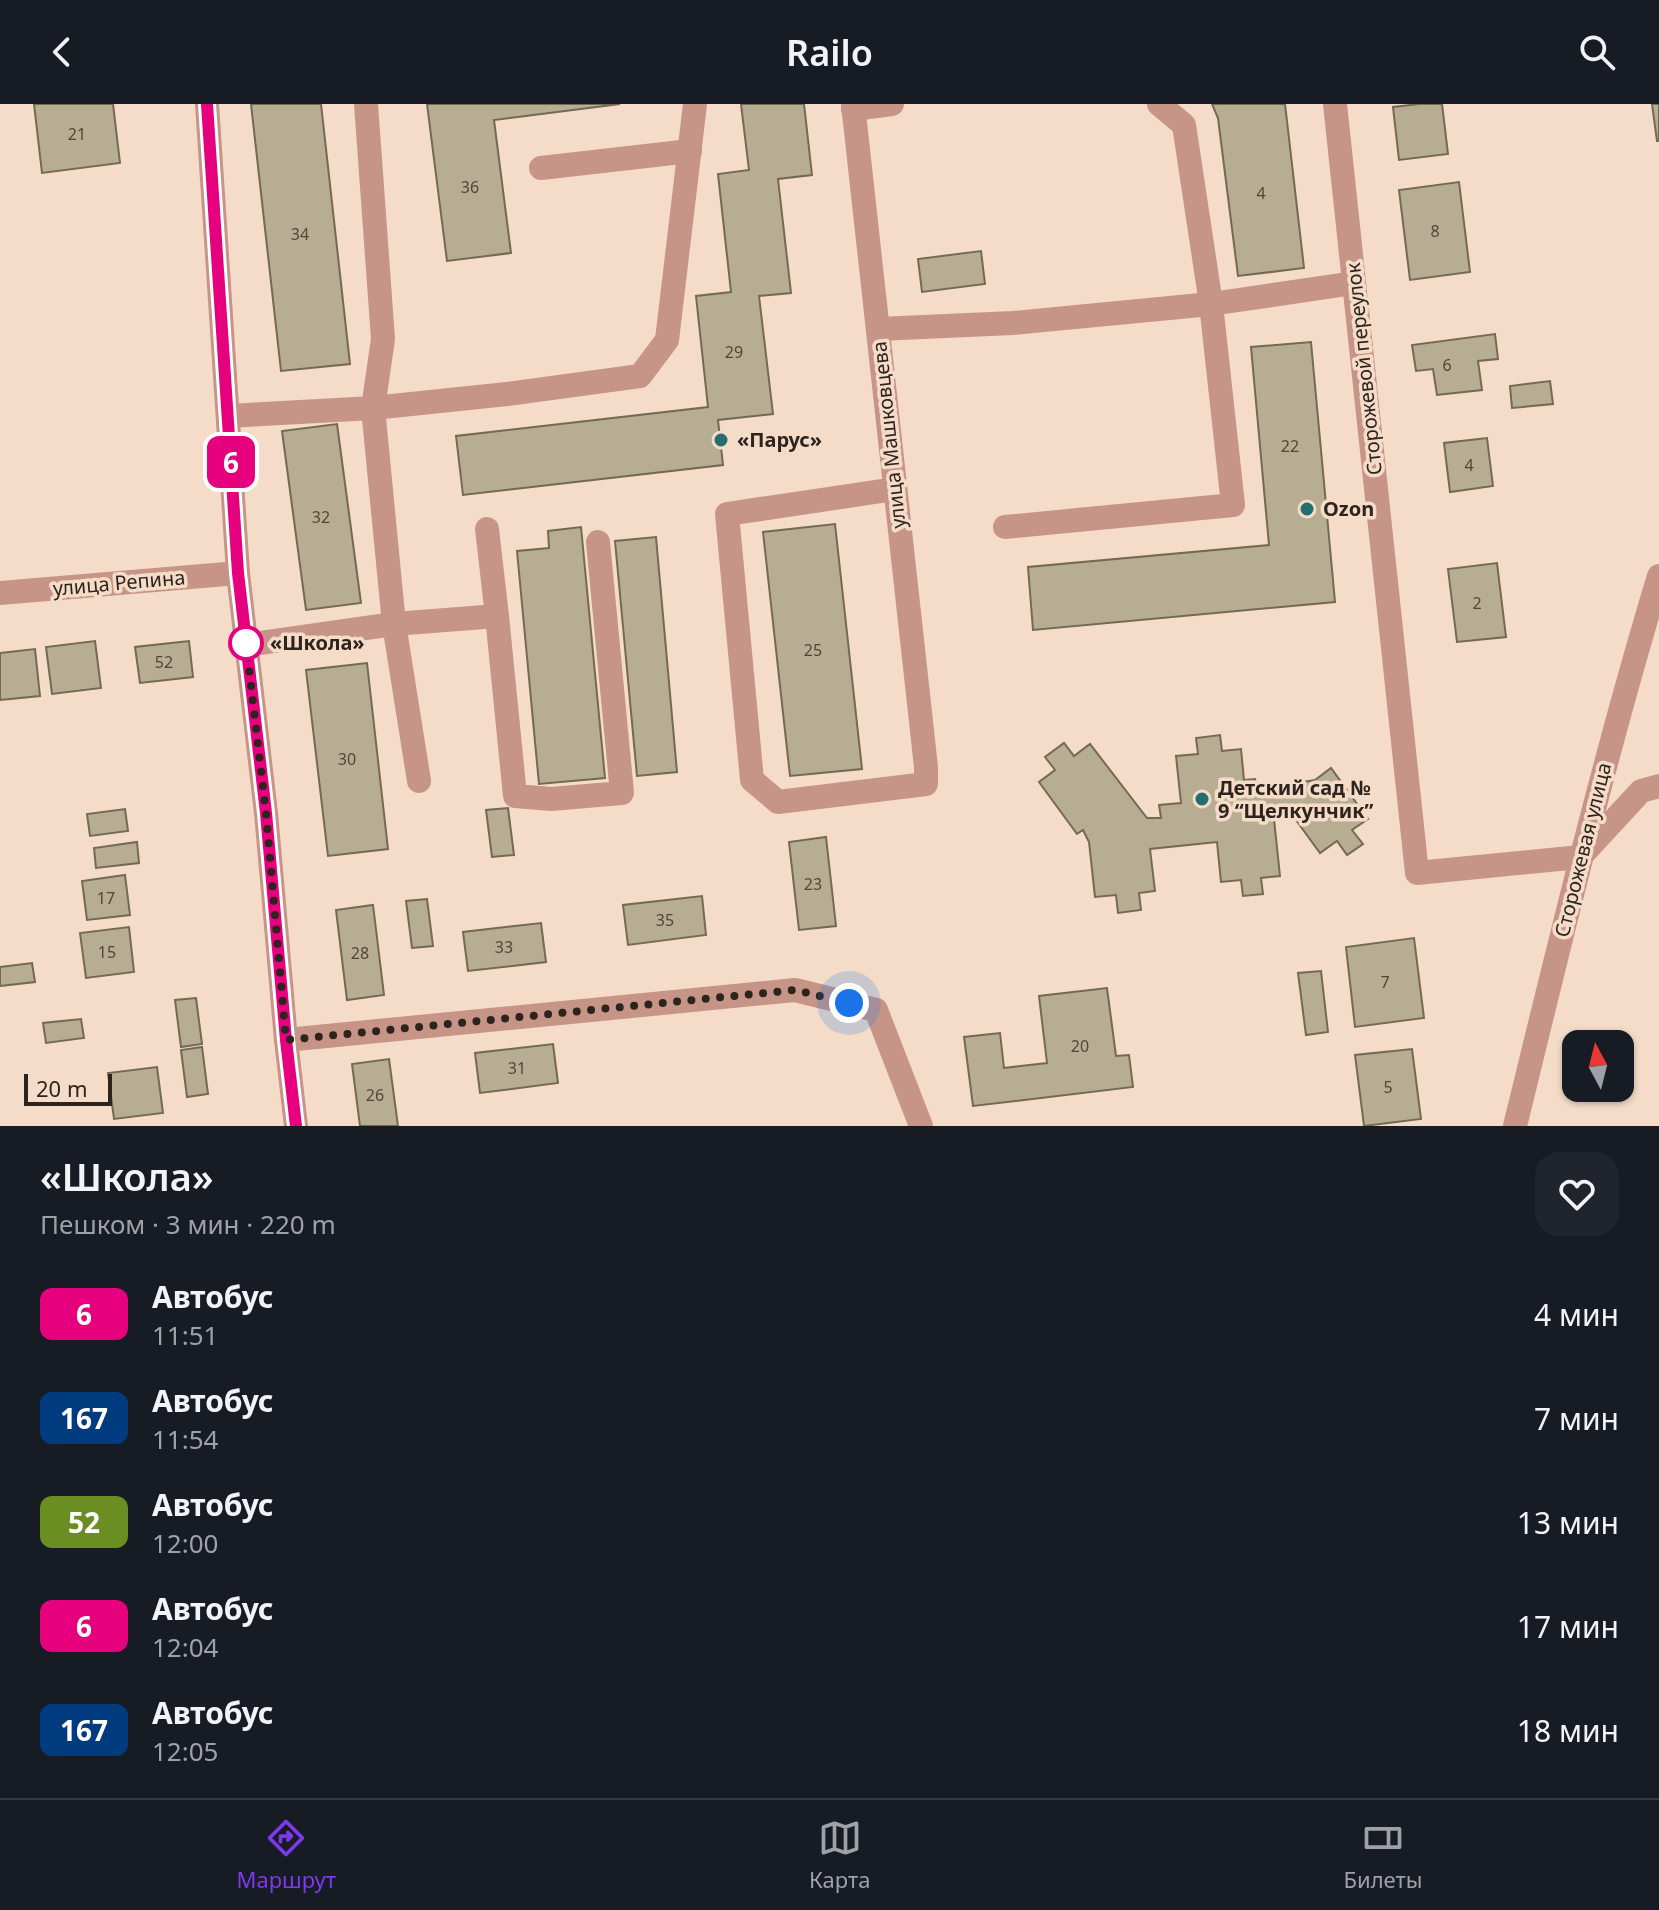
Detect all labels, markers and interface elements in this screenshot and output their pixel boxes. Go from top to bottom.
text: Railo [786,28,873,77]
icon: back [40,30,84,74]
icon: search [1575,30,1619,74]
house number: 21 [68,123,86,145]
house number: 36 [461,176,479,198]
house number: 4 [1256,182,1266,204]
house number: 8 [1430,220,1440,242]
house number: 34 [291,223,309,245]
street label: Сторожевой переулок [1339,261,1388,476]
street label: улица Машковцева [865,340,912,530]
house number: 29 [725,341,743,363]
house number: 6 [1442,354,1452,376]
place label: «Парус» [737,426,822,453]
marker: «Парус» [712,431,730,449]
house number: 22 [1281,435,1299,457]
line badge: 6 [205,436,257,488]
text: 6 [223,443,239,481]
house number: 4 [1464,454,1474,476]
place label: Ozon [1323,495,1374,522]
marker: Ozon [1298,500,1316,518]
house number: 32 [312,506,330,528]
street label: улица Репина [52,563,186,602]
house number: 2 [1472,592,1482,614]
marker: «Школа» [229,626,263,660]
place label: «Школа» [270,629,365,656]
house number: 25 [804,639,822,661]
house number: 52 [155,651,173,673]
house number: 30 [338,748,356,770]
street label: Сторожевая улица [1548,760,1617,940]
place label: Детский сад № 9 “Щелкунчик” [1218,774,1374,824]
marker: Детский сад № 9 “Щелкунчик” [1193,790,1211,808]
house number: 23 [804,873,822,895]
house number: 17 [97,887,115,909]
house number: 35 [656,909,674,931]
house number: 33 [495,936,513,958]
house number: 15 [98,941,116,963]
house number: 28 [351,942,369,964]
house number: 7 [1380,971,1390,993]
your location [829,983,869,1023]
north arrow [1562,1030,1634,1102]
map controls [1562,1030,1634,1102]
house number: 20 [1071,1035,1089,1057]
house number: 31 [508,1057,526,1079]
scale bar [24,1070,112,1106]
text: 20 m [36,1073,87,1103]
house number: 5 [1383,1076,1393,1098]
house number: 26 [366,1084,384,1106]
text: «Школа» [40,1150,214,1202]
button: heart [1535,1152,1619,1236]
text: Пешком · 3 мин · 220 m [40,1206,336,1242]
text: Автобус [152,1276,274,1317]
text: 4 мин [1534,1294,1619,1335]
text: 6 [76,1295,92,1333]
text: 11:51 [152,1317,218,1353]
text: Автобус [152,1380,274,1421]
text: 7 мин [1534,1398,1619,1439]
text: 167 [60,1399,108,1437]
text: 11:54 [152,1421,218,1457]
text: Автобус [152,1484,274,1525]
text: 13 мин [1517,1502,1619,1543]
text: 52 [68,1503,100,1541]
text: 12:00 [152,1525,218,1561]
text: Автобус [152,1588,274,1629]
text: 17 мин [1517,1606,1619,1647]
text: 6 [76,1607,92,1645]
text: 12:04 [152,1629,218,1665]
text: Автобус [152,1692,274,1733]
text: 18 мин [1517,1710,1619,1751]
text: 167 [60,1711,108,1749]
text: 12:05 [152,1733,218,1769]
tab: Маршрут [237,1816,336,1894]
tab: Карта [809,1816,870,1894]
tab: Билеты [1344,1816,1422,1894]

